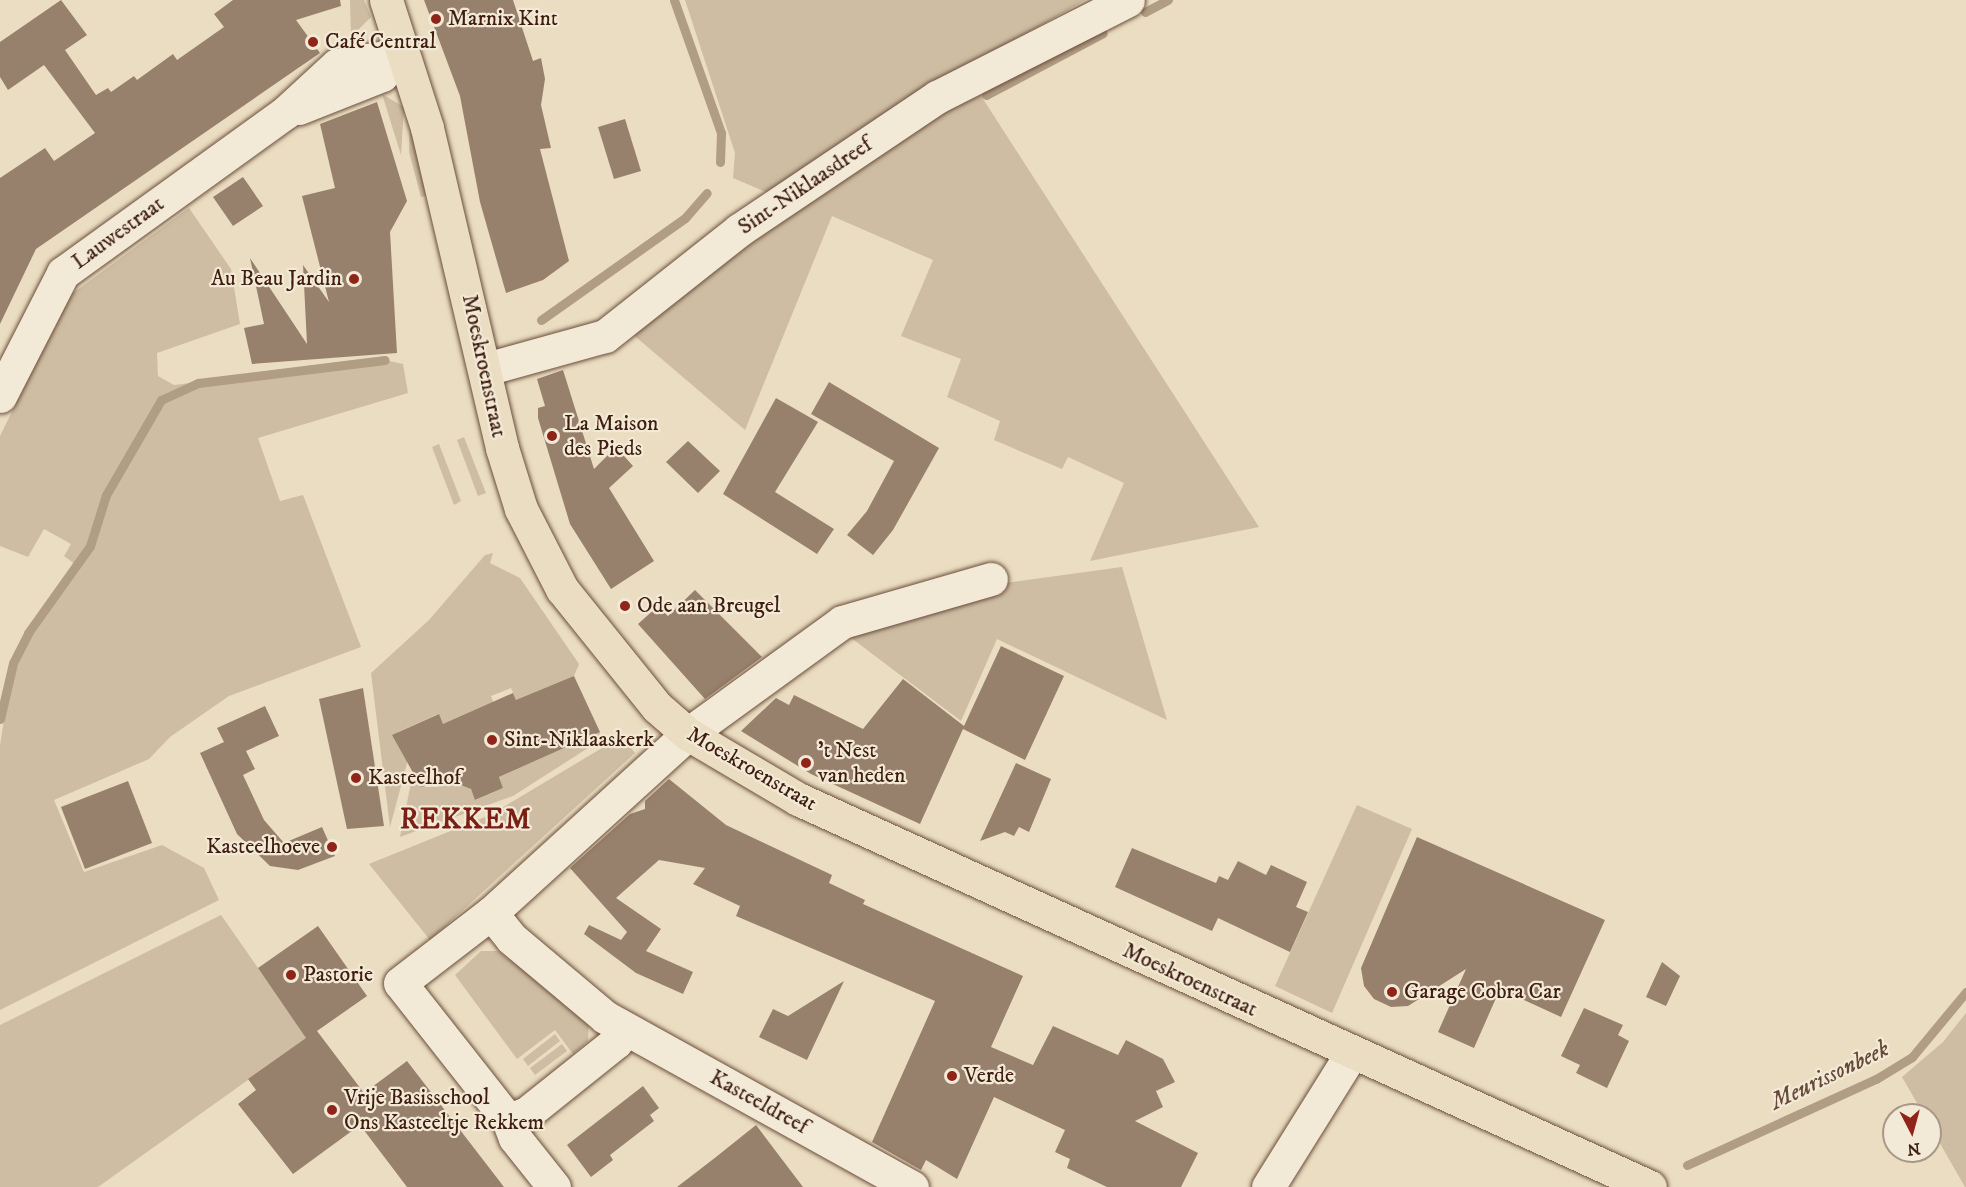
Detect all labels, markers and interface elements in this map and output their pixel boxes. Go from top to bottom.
place label: Marnix Kint [448,6,558,32]
marker: Marnix Kint [429,12,443,26]
place label: Café Central [325,29,436,55]
marker: Café Central [306,35,320,49]
street label: Sint-Niklaasdreef [733,132,877,240]
street label: Lauwestraat [67,191,169,275]
place label: Au Beau Jardin [211,266,342,292]
marker: Au Beau Jardin [347,272,361,286]
street label: Moeskroenstraat [456,292,512,440]
place label: La Maison des Pieds [564,410,659,462]
marker: La Maison des Pieds [545,429,559,443]
place label: Ode aan Breugel [637,593,780,619]
marker: Ode aan Breugel [618,599,632,613]
street label: Moeskroenstraat [682,721,822,817]
place label: Sint-Niklaaskerk [504,727,654,753]
marker: Sint-Niklaaskerk [485,733,499,747]
place label: 't Nest van heden [818,737,905,788]
marker: 't Nest van heden [799,756,813,770]
place label: Kasteelhof [368,765,461,791]
marker: Kasteelhof [349,771,363,785]
district label: REKKEM [400,803,532,837]
place label: Kasteelhoeve [206,834,320,860]
marker: Kasteelhoeve [325,840,339,854]
street label: Moeskroenstraat [1118,937,1262,1023]
place label: Pastorie [303,962,373,988]
marker: Pastorie [284,968,298,982]
place label: Garage Cobra Car [1404,979,1561,1005]
marker: Garage Cobra Car [1385,985,1399,999]
water label: Meurissonbeek [1766,1035,1894,1117]
place label: Verde [964,1063,1014,1089]
street label: Kasteeldreef [705,1064,813,1140]
marker: Verde [945,1069,959,1083]
place label: Vrije Basisschool Ons Kasteeltje Rekkem [344,1084,544,1136]
marker: Vrije Basisschool Ons Kasteeltje Rekkem [325,1103,339,1117]
north arrow [1882,1103,1942,1163]
text: N [1906,1138,1921,1160]

